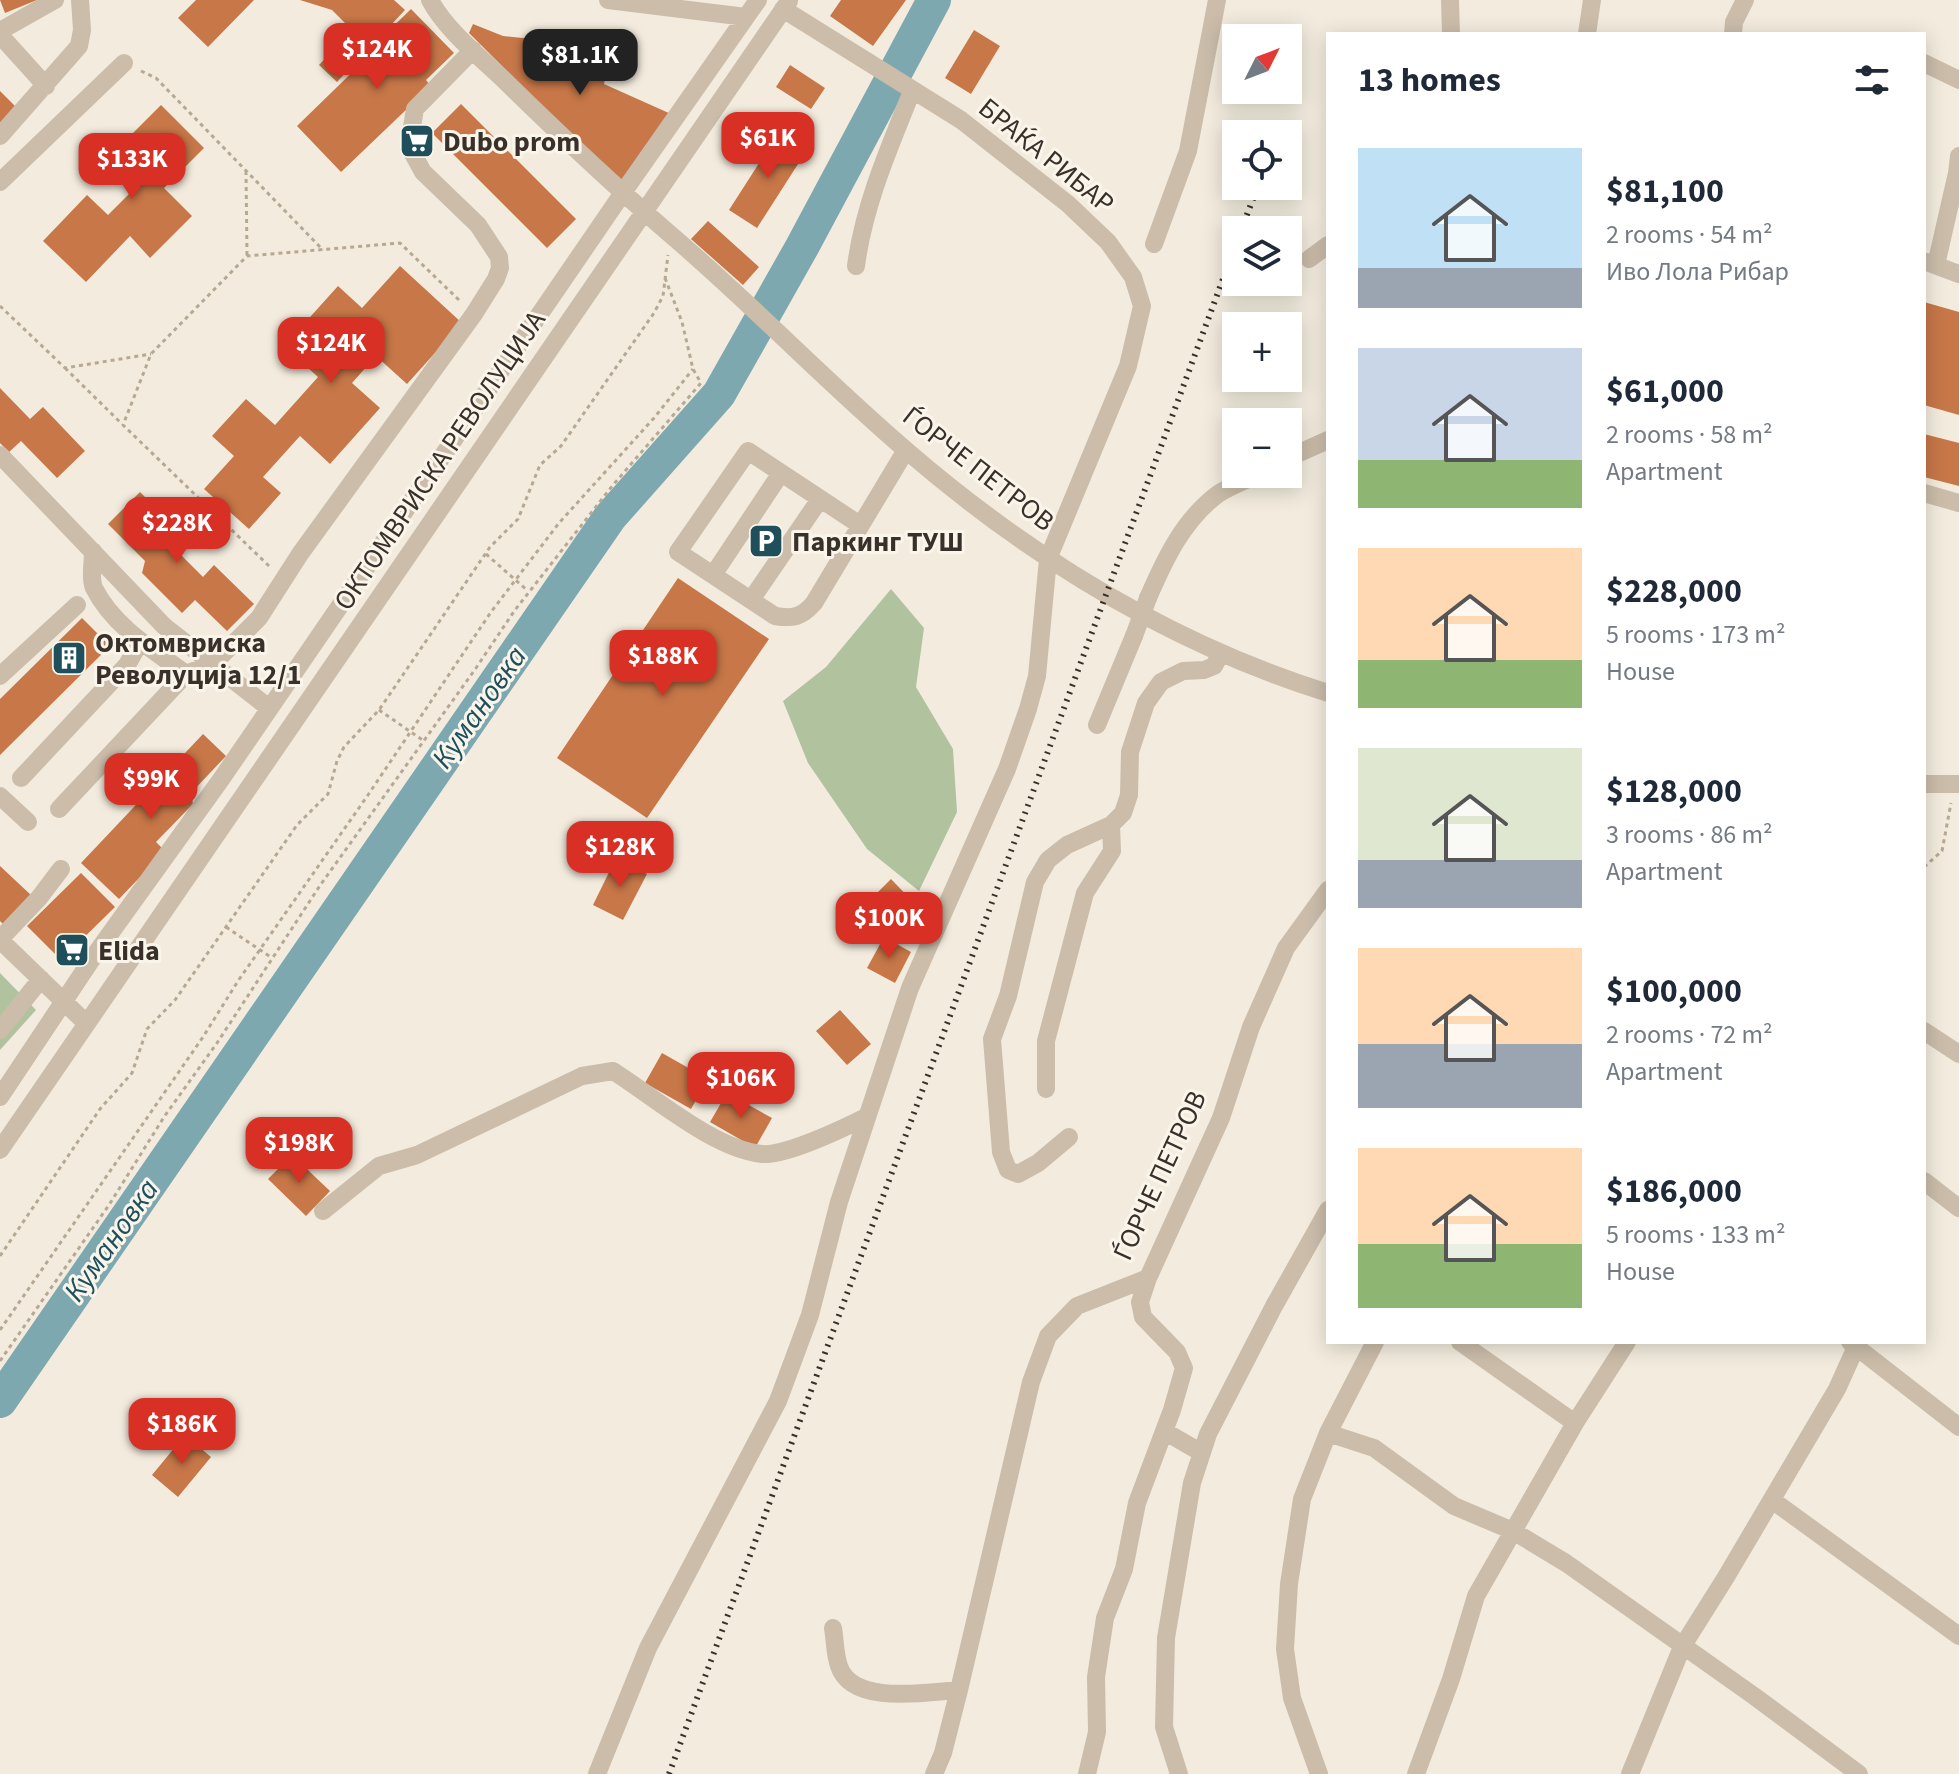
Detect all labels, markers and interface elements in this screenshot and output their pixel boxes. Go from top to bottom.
pin: $124K [321,23,433,91]
north arrow [1222,24,1302,104]
map controls [1222,24,1302,488]
pin: $81.1K [515,29,645,97]
text: $124K [342,30,412,67]
text: $81.1K [541,36,619,73]
text: 13 homes [1358,56,1501,105]
icon: filters [1850,58,1894,102]
street label: БРАЌА РИБАР [970,88,1123,223]
pin: $61K [721,112,815,180]
text: $61K [739,119,797,156]
button: locate [1222,120,1302,200]
supermarket icon: Dubo prom [398,122,436,160]
place label: Dubo prom [443,122,580,162]
pin: $133K [76,133,188,201]
text: $133K [97,140,167,177]
text: $81,100 [1606,167,1724,216]
icon: home [1422,180,1518,276]
button: layers [1222,216,1302,296]
text: 2 rooms · 54 m² [1606,216,1773,253]
text: Иво Лола Рибар [1606,253,1789,290]
street label: ОКТОМВРИСКА РЕВОЛУЦИЈА [324,302,556,618]
button: + [1222,312,1302,392]
pin: $124K [275,317,387,385]
text: $124K [296,324,366,361]
text: $61,000 [1606,367,1724,416]
icon: home [1422,380,1518,476]
street label: ЃОРЧЕ ПЕТРОВ [894,397,1063,541]
button: − [1222,408,1302,488]
text: 2 rooms · 58 m² [1606,416,1773,453]
text: Apartment [1606,453,1723,490]
pin: $228K [121,497,233,565]
text: $228K [142,504,212,541]
parking icon: Паркинг ТУШ [747,522,785,560]
place label: Паркинг ТУШ [792,522,964,562]
text: $228,000 [1606,567,1742,616]
icon: home [1422,580,1518,676]
text: 5 rooms · 173 m² [1606,616,1785,653]
place label: Октомвриска Револуција 12/1 [95,623,302,695]
pin: $188K [607,630,719,698]
water label: Кумановка [421,637,537,777]
text: $188K [628,637,698,674]
building icon: Октомвриска Револуција 12/1 [50,639,88,677]
text: House [1606,653,1675,690]
pin: $99K [104,753,198,821]
text: $99K [122,760,180,797]
text: $128,000 [1606,767,1742,816]
icon: home [1422,780,1518,876]
text: 3 rooms · 86 m² [1606,816,1773,853]
pin: $128K [564,821,676,889]
text: $128K [585,828,655,865]
text: Apartment [1606,853,1723,890]
pin: $100K [833,892,945,960]
text: $100K [854,899,924,936]
supermarket icon: Elida [53,931,91,969]
place label: Elida [98,931,160,971]
text: $100,000 [1606,967,1742,1016]
icon: home [1422,980,1518,1076]
text: 2 rooms · 72 m² [1606,1016,1773,1053]
pin: $106K [685,1052,797,1120]
text: Apartment [1606,1053,1723,1090]
text: $106K [706,1059,776,1096]
street label: ЃОРЧЕ ПЕТРОВ [1103,1084,1217,1267]
pin: $198K [243,1117,355,1185]
text: $198K [264,1124,334,1161]
text: $186,000 [1606,1167,1742,1216]
water label: Кумановка [53,1170,169,1310]
icon: home [1422,1180,1518,1276]
text: 5 rooms · 133 m² [1606,1216,1785,1253]
text: House [1606,1253,1675,1290]
pin: $186K [126,1398,238,1466]
text: $186K [147,1405,217,1442]

